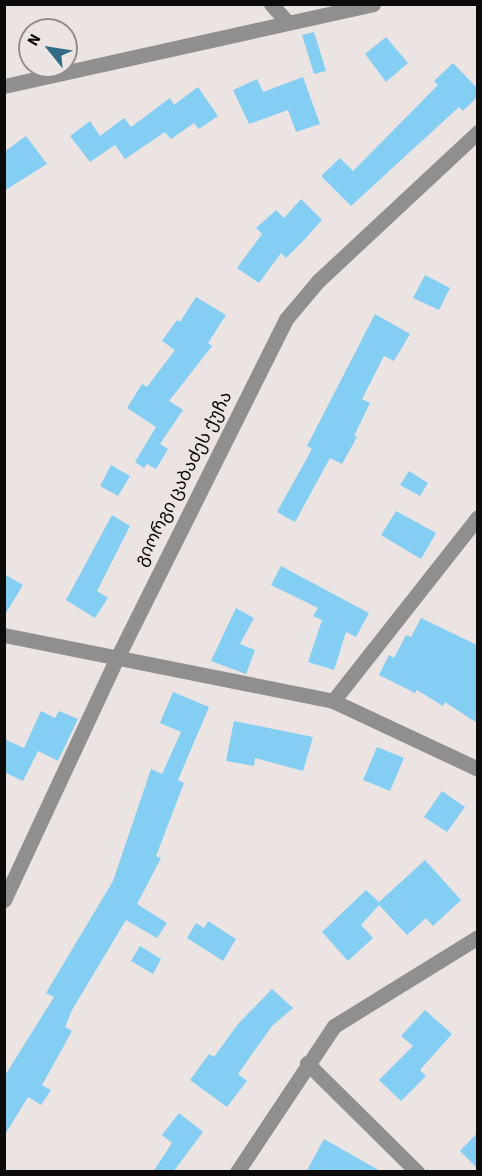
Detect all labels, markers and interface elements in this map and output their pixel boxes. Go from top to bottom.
north arrow [18,18,78,78]
text: N [22,30,46,50]
street label: გიორგი ცაბაძეს ქუჩა [130,388,238,570]

